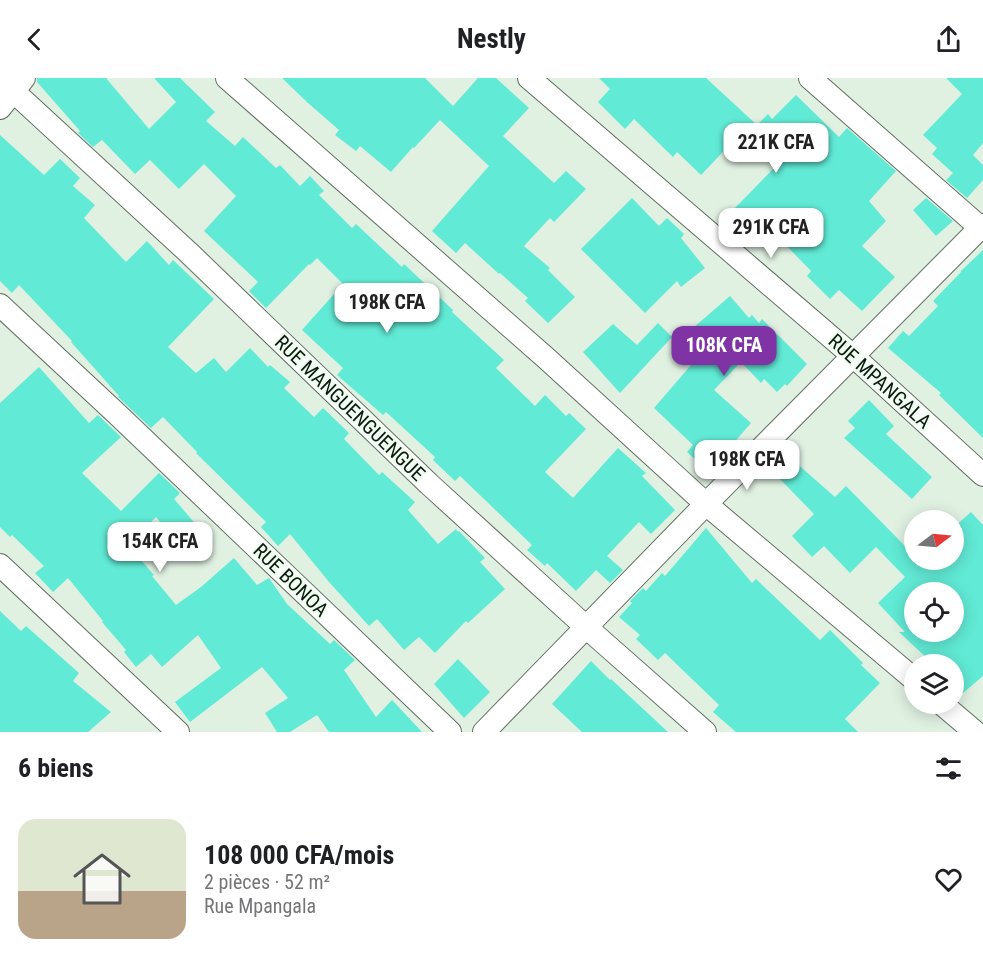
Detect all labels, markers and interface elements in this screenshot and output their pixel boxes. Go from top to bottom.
icon: back [18,23,51,56]
text: Nestly [457,23,526,55]
icon: share [932,23,965,56]
pin: 221K CFA [714,123,838,174]
text: 221K CFA [738,130,815,154]
pin: 291K CFA [709,208,833,259]
text: 291K CFA [733,215,810,239]
pin: 198K CFA [325,283,449,334]
text: 198K CFA [349,290,426,314]
pin: 108K CFA [662,326,786,377]
street label: RUE MPANGALA [824,329,937,434]
street label: RUE MANGUENGUENGUE [270,330,430,486]
text: 108K CFA [686,333,763,357]
pin: 198K CFA [685,440,809,491]
text: 198K CFA [709,447,786,471]
north arrow [904,510,964,570]
map controls [904,510,964,714]
pin: 154K CFA [98,522,222,573]
text: 154K CFA [122,529,199,553]
street label: RUE BONOA [248,538,334,622]
button: locate [904,582,964,642]
button: layers [904,654,964,714]
icon: filters [932,752,965,785]
text: 6 biens [18,753,94,783]
text: 108 000 CFA/mois [204,840,394,870]
icon: home [66,843,138,915]
icon: heart [932,863,965,896]
text: 2 pièces · 52 m² [204,870,330,894]
text: Rue Mpangala [204,894,316,918]

